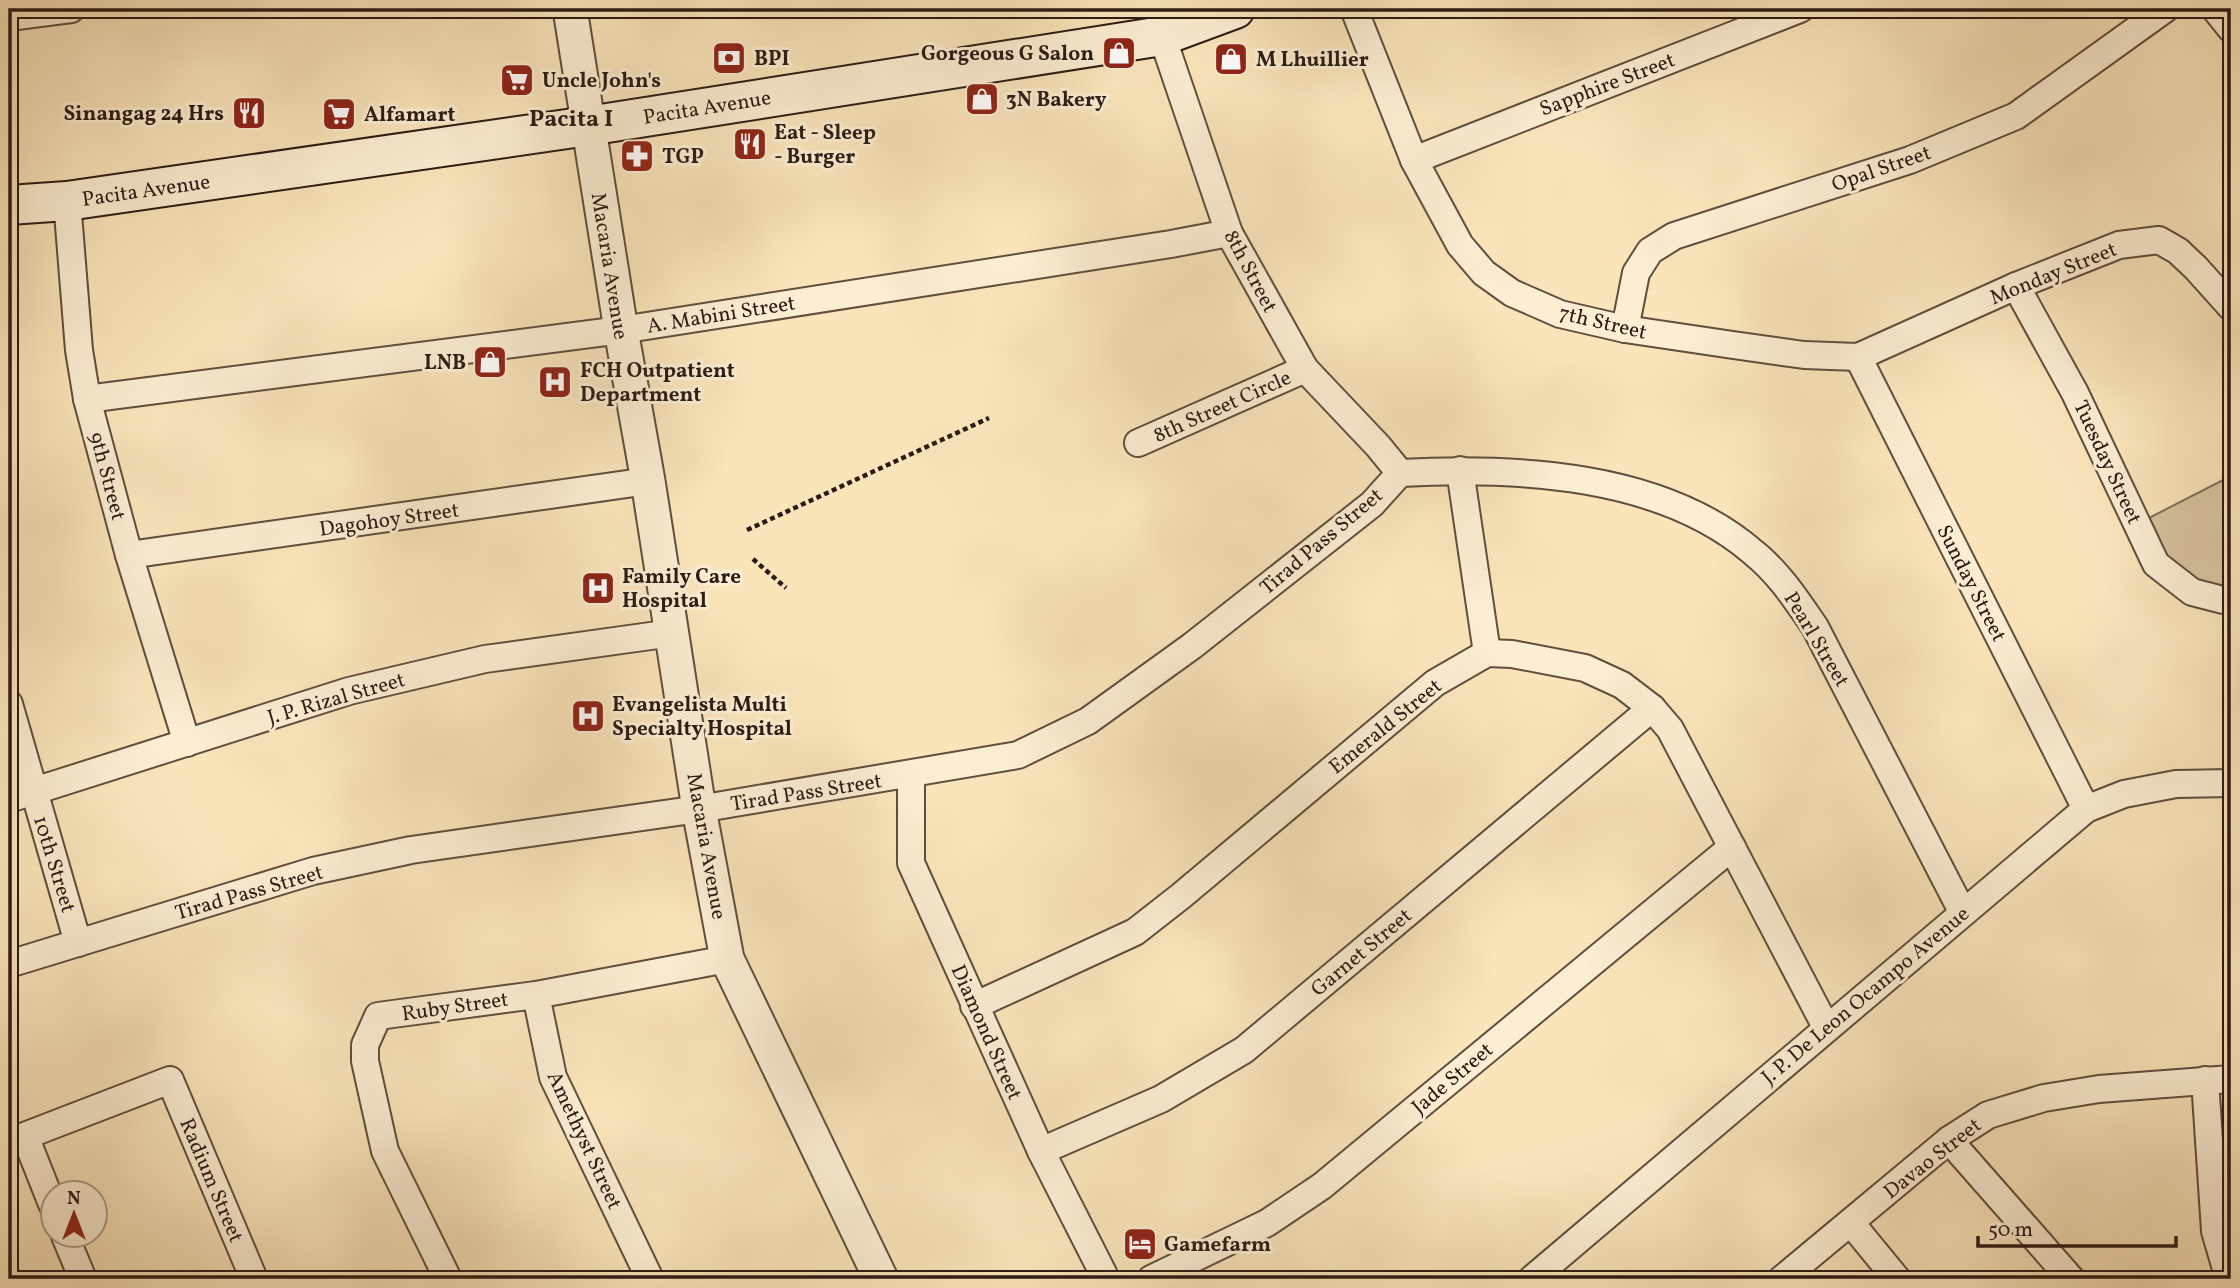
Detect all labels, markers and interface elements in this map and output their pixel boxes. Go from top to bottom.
shop icon: Gorgeous G Salon [1100,34,1138,72]
bank icon: BPI [710,39,748,77]
place label: Gorgeous G Salon [921,40,1094,69]
shop icon: M Lhuillier [1212,40,1250,78]
place label: BPI [754,45,790,74]
place label: M Lhuillier [1256,46,1369,75]
street label: Sapphire Street [1536,46,1679,125]
supermarket icon: Uncle John's [498,61,536,99]
place label: Uncle John's [542,67,661,96]
shop icon: 3N Bakery [963,80,1001,118]
street label: Pacita Avenue [641,84,773,133]
place label: 3N Bakery [1006,86,1107,115]
restaurant icon: Sinangag 24 Hrs [230,94,268,132]
supermarket icon: Alfamart [320,95,358,133]
place label: Sinangag 24 Hrs [63,100,224,129]
place label: Alfamart [364,101,456,130]
district label: Pacita I [529,103,613,137]
place label: Eat - Sleep - Burger [774,119,876,172]
restaurant icon: Eat - Sleep - Burger [731,125,769,163]
pharmacy icon: TGP [618,137,656,175]
street label: Opal Street [1828,139,1935,200]
place label: TGP [662,143,704,172]
street label: Pacita Avenue [80,168,212,215]
street label: Macaria Avenue [583,191,634,342]
street label: 8th Street [1216,225,1284,318]
street label: Monday Street [1986,236,2121,313]
street label: A. Mabini Street [645,289,798,342]
street label: 7th Street [1556,299,1649,348]
shop icon: LNB [471,343,509,381]
place label: LNB [424,349,466,378]
place label: FCH Outpatient Department [580,357,735,410]
hospital icon: FCH Outpatient Department [536,363,574,401]
street label: 8th Street Circle [1149,364,1296,451]
street label: Tuesday Street [2065,396,2148,529]
street label: 9th Street [81,429,132,524]
street label: Tirad Pass Street [1254,482,1390,602]
street label: Dagohoy Street [317,496,461,545]
street label: Sunday Street [1929,520,2013,647]
place label: Family Care Hospital [622,563,741,616]
hospital icon: Family Care Hospital [579,569,617,607]
street label: Pearl Street [1776,587,1856,693]
street label: J. P. Rizal Street [264,666,409,733]
street label: Emerald Street [1323,673,1449,782]
place label: Evangelista Multi Specialty Hospital [612,691,792,744]
hospital icon: Evangelista Multi Specialty Hospital [569,697,607,735]
street label: Tirad Pass Street [729,767,884,820]
street label: Macaria Avenue [678,771,733,922]
street label: 10th Street [25,812,82,916]
street label: Tirad Pass Street [172,858,327,928]
street label: J. P. De Leon Ocampo Avenue [1756,900,1976,1092]
street label: Garnet Street [1305,902,1419,1004]
street label: Diamond Street [943,960,1028,1105]
street label: Ruby Street [400,986,510,1029]
street label: Jade Street [1406,1036,1500,1122]
street label: Amethyst Street [539,1067,628,1214]
street label: Davao Street [1878,1112,1988,1207]
street label: Radium Street [171,1114,250,1247]
north arrow [38,1180,108,1250]
text: N [67,1186,81,1212]
scale bar [1978,1204,2175,1248]
text: 50 m [1988,1216,2033,1245]
hotel icon: Gamefarm [1121,1225,1159,1263]
place label: Gamefarm [1164,1231,1271,1260]

